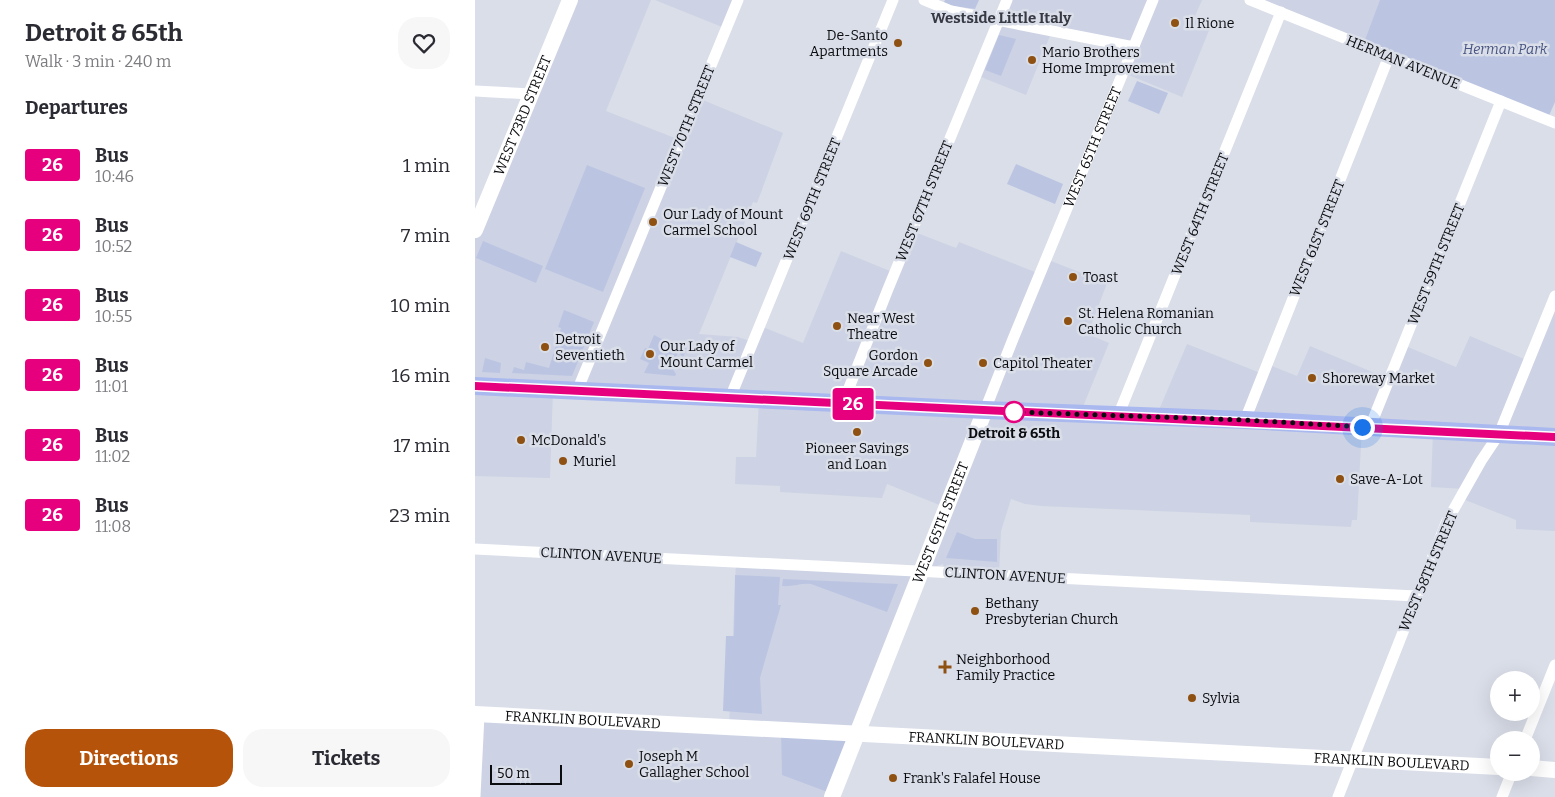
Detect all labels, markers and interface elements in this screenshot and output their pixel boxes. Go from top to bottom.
district label: Westside Little Italy [931,9,1072,27]
place label: Il Rione [1185,15,1235,32]
button: heart [398,17,450,69]
marker: Il Rione [1169,17,1181,29]
text: Detroit & 65th [25,19,183,47]
place label: De-Santo Apartments [810,27,888,60]
street label: HERMAN AVENUE [1343,32,1462,93]
marker: De-Santo Apartments [892,37,904,49]
park label: Herman Park [1463,41,1548,58]
place label: Mario Brothers Home Improvement [1042,44,1175,77]
text: Walk · 3 min · 240 m [25,52,171,71]
street label: WEST 73RD STREET [490,53,555,178]
marker: Mario Brothers Home Improvement [1026,54,1038,66]
street label: WEST 70TH STREET [654,63,719,189]
street label: WEST 65TH STREET [1060,84,1125,210]
text: Departures [25,96,128,119]
street label: WEST 69TH STREET [780,136,845,263]
street label: WEST 67TH STREET [893,138,956,264]
text: Bus [95,144,129,167]
street label: WEST 64TH STREET [1168,151,1233,278]
text: 26 [42,154,63,176]
text: 1 min [403,154,450,177]
text: 10:46 [95,167,134,186]
street label: WEST 61ST STREET [1286,177,1349,299]
street label: WEST 59TH STREET [1404,201,1469,327]
place label: Our Lady of Mount Carmel School [663,206,783,239]
text: Bus [95,214,129,237]
marker: Our Lady of Mount Carmel School [647,216,659,228]
text: 26 [42,224,63,246]
text: 7 min [401,224,450,247]
text: 10:52 [95,237,132,256]
place label: Toast [1083,269,1118,286]
marker: Toast [1067,271,1079,283]
text: Bus [95,284,129,307]
text: 26 [42,294,63,316]
text: 10 min [390,294,450,317]
place label: St. Helena Romanian Catholic Church [1078,305,1214,338]
text: 10:55 [95,307,132,326]
place label: Near West Theatre [847,310,915,343]
marker: St. Helena Romanian Catholic Church [1062,315,1074,327]
marker: Near West Theatre [831,320,843,332]
place label: Detroit Seventieth [555,331,625,364]
place label: Our Lady of Mount Carmel [660,338,753,371]
marker: Detroit Seventieth [539,341,551,353]
place label: Gordon Square Arcade [823,347,918,380]
marker: Our Lady of Mount Carmel [644,348,656,360]
text: Bus [95,354,129,377]
place label: Capitol Theater [993,355,1092,372]
marker: Gordon Square Arcade [922,357,934,369]
marker: Capitol Theater [977,357,989,369]
text: 26 [42,364,63,386]
text: 16 min [392,364,450,387]
place label: Shoreway Market [1322,370,1435,387]
marker: Shoreway Market [1306,372,1318,384]
text: 11:01 [95,377,128,396]
line badge: 26 [831,388,875,420]
text: 26 [843,393,863,415]
marker: Detroit & 65th [1003,401,1025,423]
your location [1350,415,1375,440]
text: Bus [95,424,129,447]
place label: Detroit & 65th [968,425,1060,442]
marker: Pioneer Savings and Loan [851,426,863,438]
place label: McDonald's [531,432,606,449]
text: 26 [42,434,63,456]
text: 17 min [393,434,450,457]
marker: McDonald's [515,434,527,446]
place label: Pioneer Savings and Loan [805,440,909,473]
text: 11:02 [95,447,130,466]
place label: Muriel [573,453,616,470]
marker: Muriel [557,455,569,467]
street label: WEST 65TH STREET [909,460,973,586]
place label: Save-A-Lot [1350,471,1423,488]
marker: Save-A-Lot [1334,473,1346,485]
text: Bus [95,494,129,517]
text: 26 [42,504,63,526]
text: 23 min [389,504,450,527]
street label: WEST 58TH STREET [1395,509,1461,634]
text: 11:08 [95,517,131,536]
street label: CLINTON AVENUE [540,544,662,567]
street label: CLINTON AVENUE [944,564,1066,587]
place label: Bethany Presbyterian Church [985,595,1118,628]
marker: Bethany Presbyterian Church [969,605,981,617]
place label: Neighborhood Family Practice [956,651,1055,684]
marker: Neighborhood Family Practice [938,660,952,674]
map controls [1490,671,1540,781]
button: + [1490,671,1540,721]
place label: Sylvia [1202,690,1240,707]
marker: Sylvia [1186,692,1198,704]
street label: FRANKLIN BOULEVARD [504,708,661,733]
street label: FRANKLIN BOULEVARD [908,728,1065,753]
button: Directions [25,729,233,787]
button: Tickets [243,729,450,787]
button: − [1490,731,1540,781]
place label: Joseph M Gallagher School [638,748,749,781]
street label: FRANKLIN BOULEVARD [1313,749,1470,774]
marker: Joseph M Gallagher School [623,758,635,770]
scale bar [490,762,563,785]
text: 50 m [497,765,530,782]
place label: Frank's Falafel House [903,770,1041,787]
marker: Frank's Falafel House [887,772,899,784]

